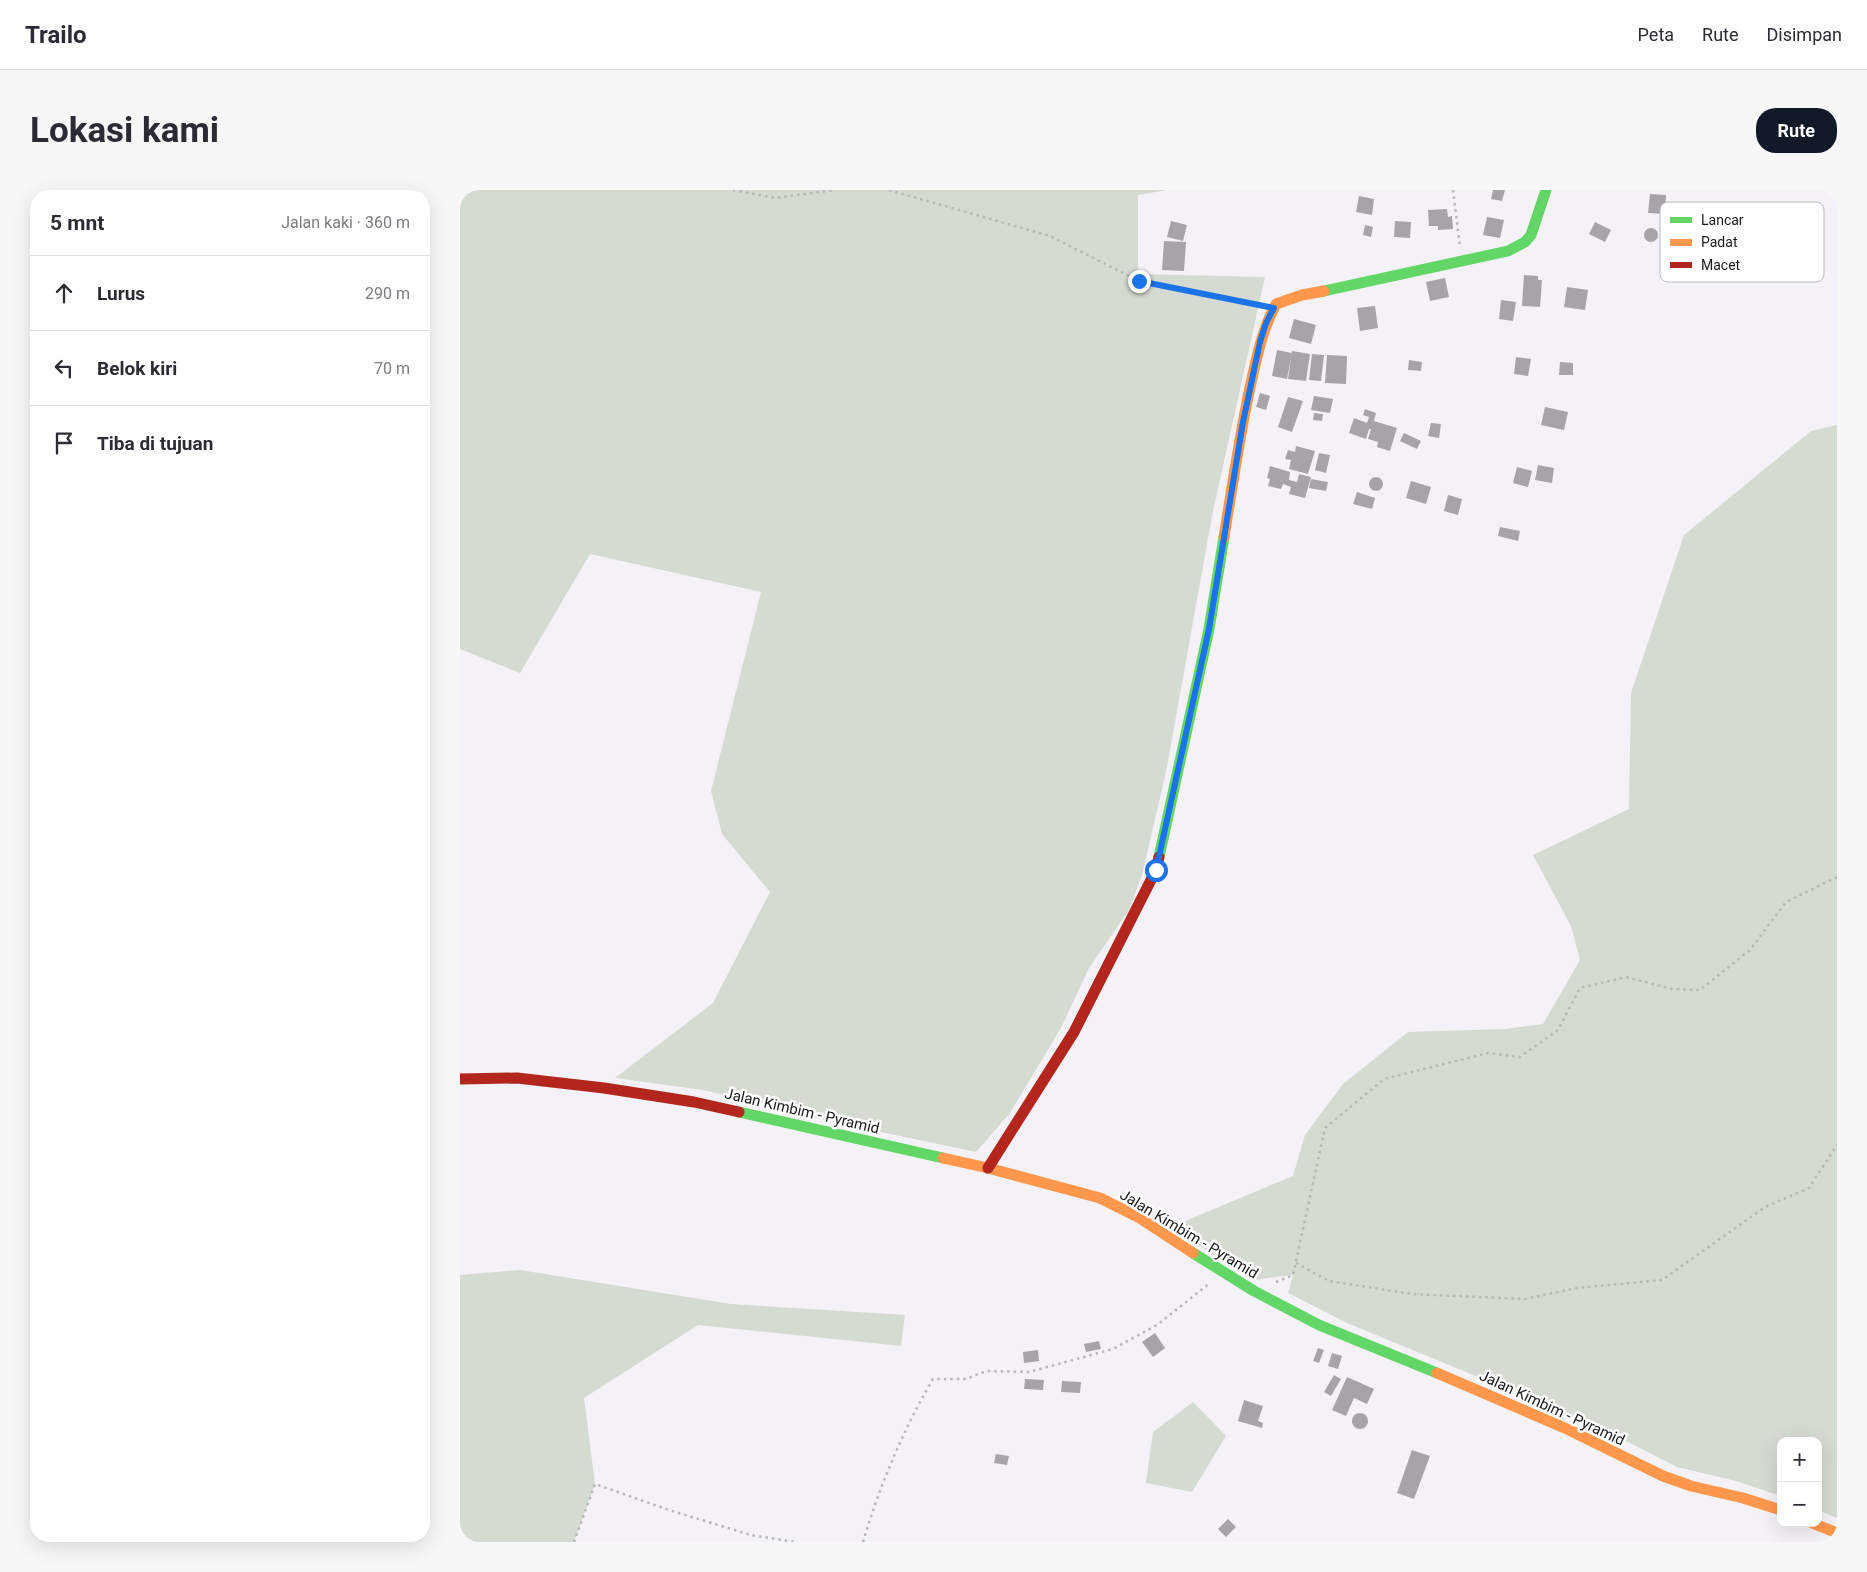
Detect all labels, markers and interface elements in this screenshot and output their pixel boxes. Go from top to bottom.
text: Trailo [25,21,87,49]
text: Peta [1638,24,1674,45]
text: Rute [1702,24,1739,45]
text: Disimpan [1767,24,1842,45]
button: Rute [1756,108,1837,153]
text: Lokasi kami [30,110,219,151]
legend [1660,202,1824,282]
text: 5 mnt [50,211,104,235]
text: Lancar [1701,212,1744,228]
text: Jalan kaki · 360 m [281,213,410,232]
text: Padat [1701,234,1738,250]
text: Macet [1701,257,1741,273]
route end [1128,270,1151,293]
icon: ahead [50,279,78,307]
text: Lurus [97,282,145,305]
text: 290 m [365,284,410,303]
icon: left [50,354,78,382]
text: Belok kiri [97,357,177,380]
text: 70 m [374,359,410,378]
icon: arrive [50,429,78,457]
text: Tiba di tujuan [97,432,213,455]
route start [1145,859,1168,882]
street label: Jalan Kimbim - Pyramid [723,1084,881,1138]
street label: Jalan Kimbim - Pyramid [1117,1186,1261,1282]
street label: Jalan Kimbim - Pyramid [1477,1366,1627,1450]
map controls [1777,1437,1822,1527]
button: + [1777,1437,1822,1482]
button: − [1777,1482,1822,1527]

